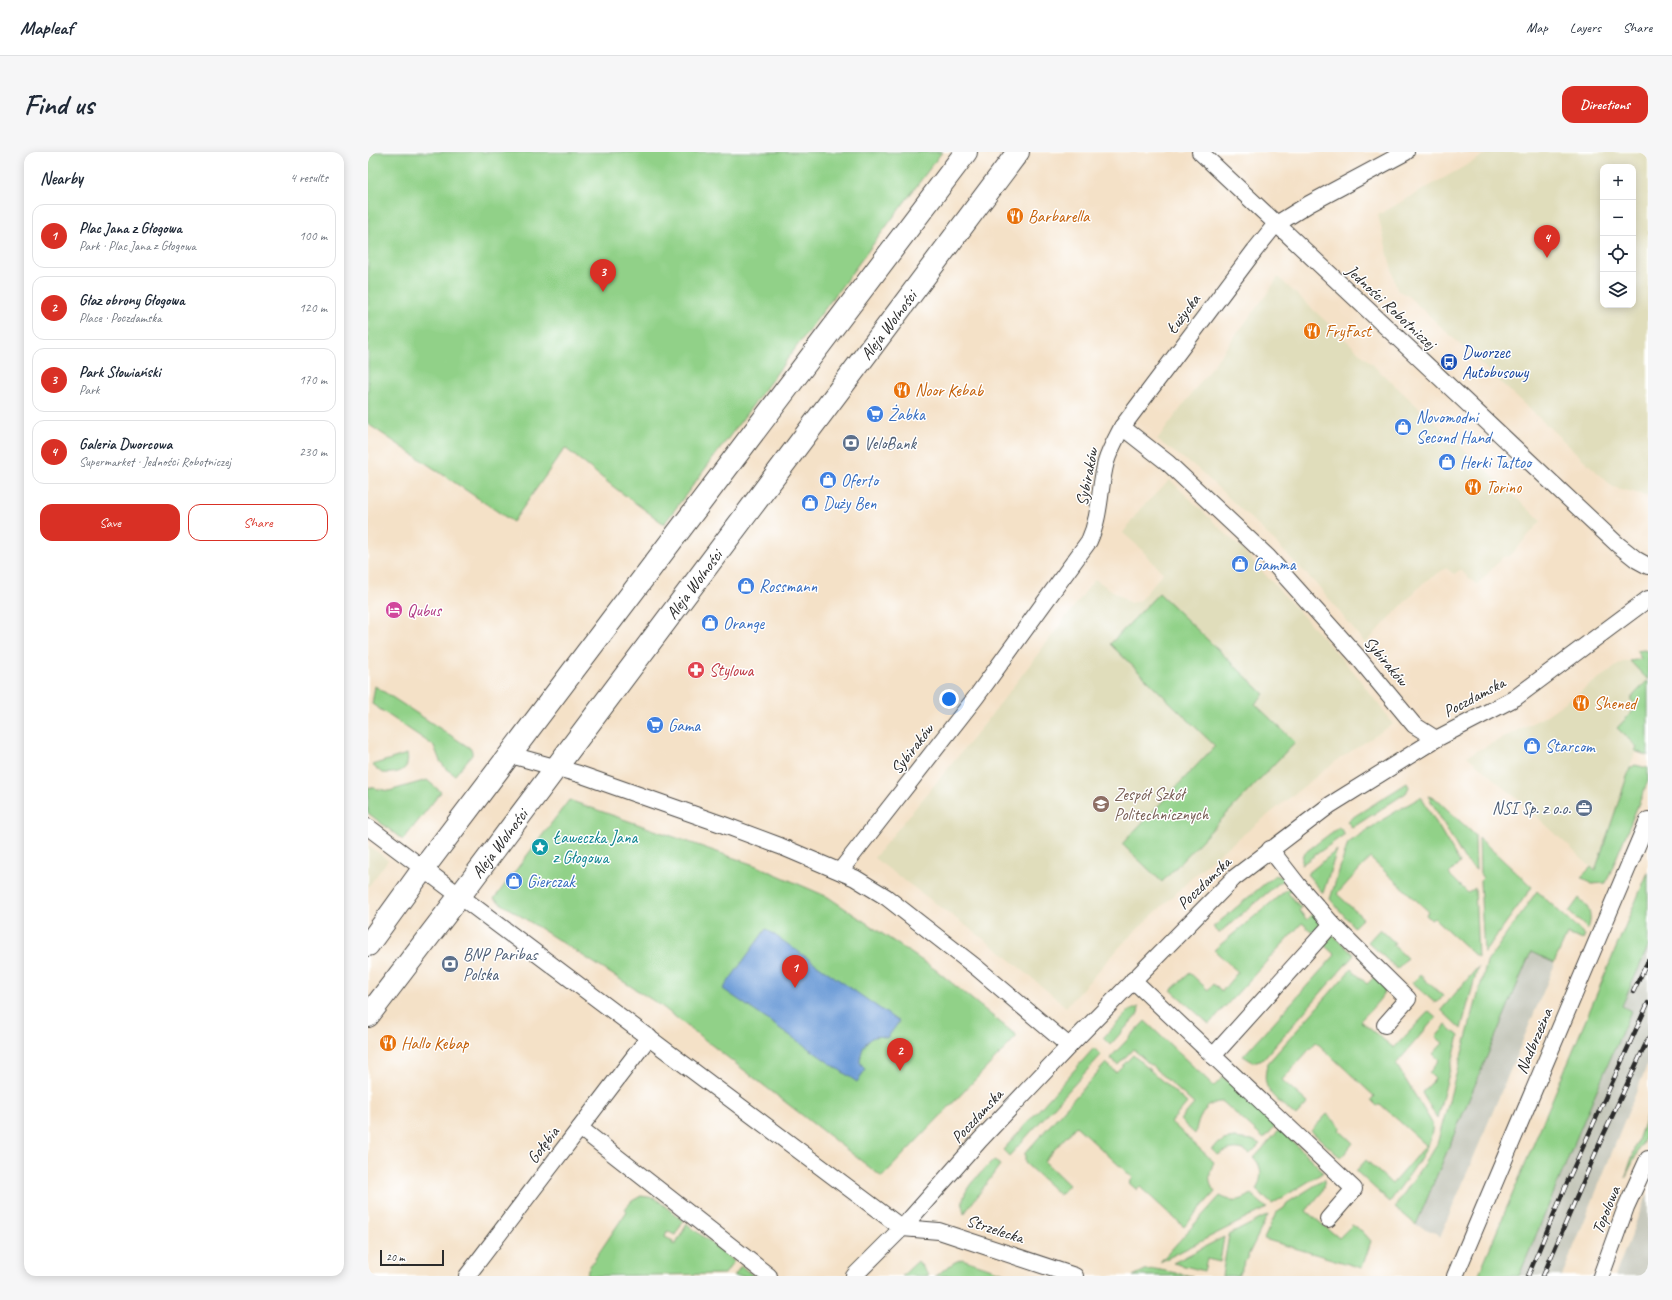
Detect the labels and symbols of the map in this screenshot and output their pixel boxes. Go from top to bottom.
restaurant icon: Barbarella [1005,206,1025,226]
place label: Barbarella [1028,206,1091,227]
pin: 4 [1534,225,1560,258]
pin: 3 [590,259,616,292]
street label: Jedności Robotniczej [1341,259,1442,356]
street label: Aleja Wolności [855,285,922,364]
street label: Łużycka [1161,289,1206,338]
restaurant icon: FryFast [1302,321,1322,341]
place label: FryFast [1325,321,1373,342]
place label: Dworzec Autobusowy [1462,342,1529,383]
bus stop icon: Dworzec Autobusowy [1439,352,1459,372]
restaurant icon: Noor Kebab [892,380,912,400]
place label: Noor Kebab [915,380,985,401]
supermarket icon: Żabka [865,404,885,424]
place label: Żabka [888,404,926,425]
place label: Novomodni Second Hand [1416,407,1494,448]
shop icon: Novomodni Second Hand [1393,417,1413,437]
bank icon: VeloBank [841,433,861,453]
place label: VeloBank [864,433,918,454]
street label: Sybiraków [1071,445,1103,508]
shop icon: Herki Tattoo [1437,452,1457,472]
place label: Herki Tattoo [1460,452,1533,473]
shop icon: Oferto [818,470,838,490]
place label: Oferto [841,470,880,491]
restaurant icon: Torino [1463,477,1483,497]
place label: Torino [1486,477,1522,498]
shop icon: Duży Ben [800,493,820,513]
place label: Duży Ben [823,493,877,514]
street label: Aleja Wolności [661,544,728,623]
shop icon: Gamma [1230,554,1250,574]
place label: Gamma [1253,554,1297,575]
shop icon: Rossmann [736,576,756,596]
place label: Rossmann [759,576,818,597]
hotel icon: Qubus [384,600,404,620]
place label: Qubus [407,600,442,621]
shop icon: Orange [700,613,720,633]
place label: Orange [723,613,766,634]
street label: Sybiraków [1359,632,1414,691]
pharmacy icon: Stylowa [686,660,706,680]
place label: Stylowa [709,660,755,681]
street label: Poczdamska [1440,671,1510,722]
your location [939,689,959,709]
restaurant icon: Shened [1571,693,1591,713]
place label: Shened [1594,693,1638,714]
supermarket icon: Gama [645,715,665,735]
place label: Gama [668,715,701,736]
street label: Sybiraków [886,719,939,778]
shop icon: Starcom [1522,736,1542,756]
place label: Starcom [1545,736,1596,757]
place label: Zespół Szkół Politechnicznych [1114,784,1210,825]
school or university icon: Zespół Szkół Politechnicznych [1091,794,1111,814]
place label: NSI Sp. z o.o. [1492,798,1572,819]
office icon: NSI Sp. z o.o. [1574,798,1594,818]
street label: Aleja Wolności [467,803,533,882]
place label: Ławeczka Jana z Głogowa [553,827,639,868]
place icon: Ławeczka Jana z Głogowa [530,837,550,857]
street label: Poczdamska [1173,851,1237,914]
shop icon: Gierczak [504,871,524,891]
place label: Gierczak [527,871,577,892]
place label: BNP Paribas Polska [463,944,540,985]
bank icon: BNP Paribas Polska [440,954,460,974]
pin: 1 [782,955,808,988]
street label: Nadbrzeżna [1511,1004,1558,1077]
restaurant icon: Hallo Kebap [378,1033,398,1053]
place label: Hallo Kebap [401,1033,470,1054]
pin: 2 [887,1038,913,1071]
street label: Poczdamska [947,1083,1009,1148]
street label: Gołębia [522,1121,564,1168]
street label: Topolowa [1587,1182,1626,1237]
street label: Strzelecka [964,1210,1028,1249]
scale bar [380,1248,444,1267]

